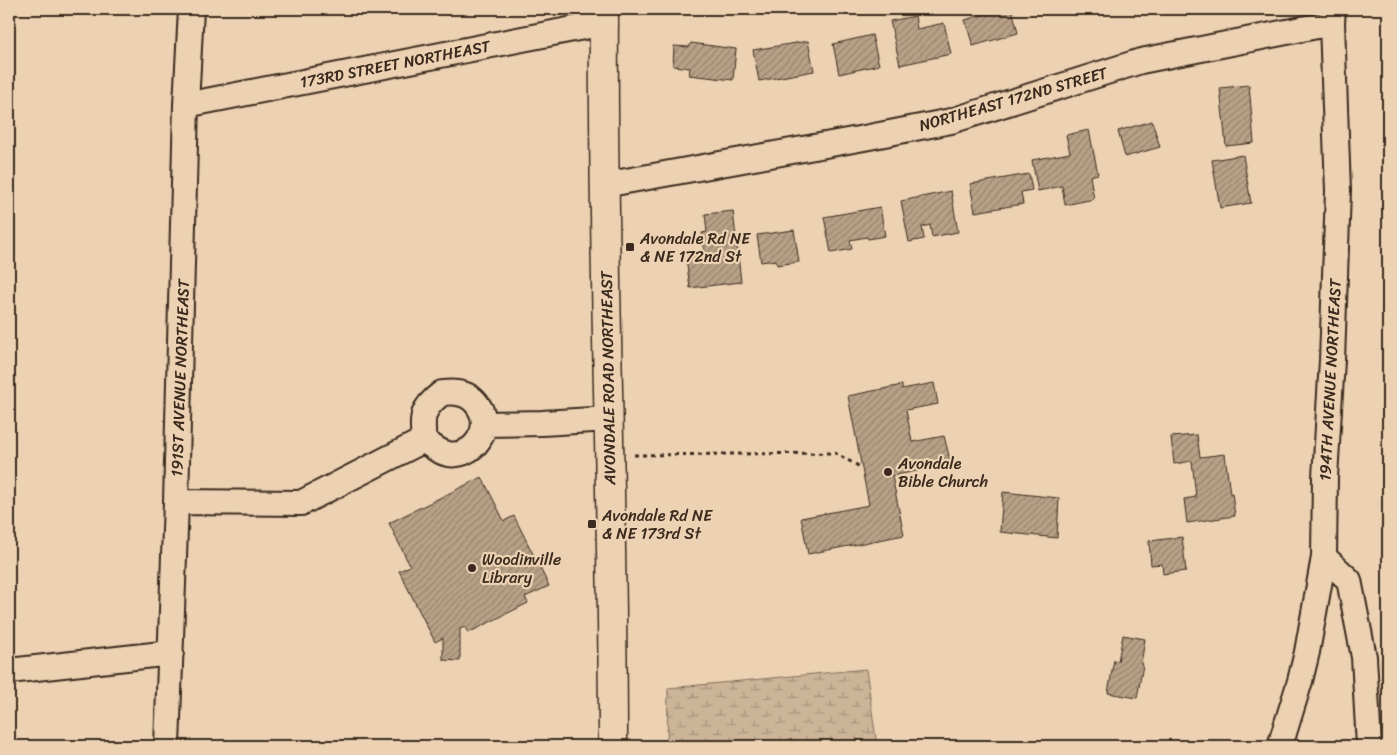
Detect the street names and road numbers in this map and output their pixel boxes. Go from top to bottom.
street label: 173RD STREET NORTHEAST [298,31,493,97]
street label: NORTHEAST 172ND STREET [915,58,1112,140]
street label: AVONDALE ROAD NORTHEAST [592,270,624,486]
street label: 194TH AVENUE NORTHEAST [1310,277,1350,482]
street label: 191ST AVENUE NORTHEAST [162,278,198,477]

